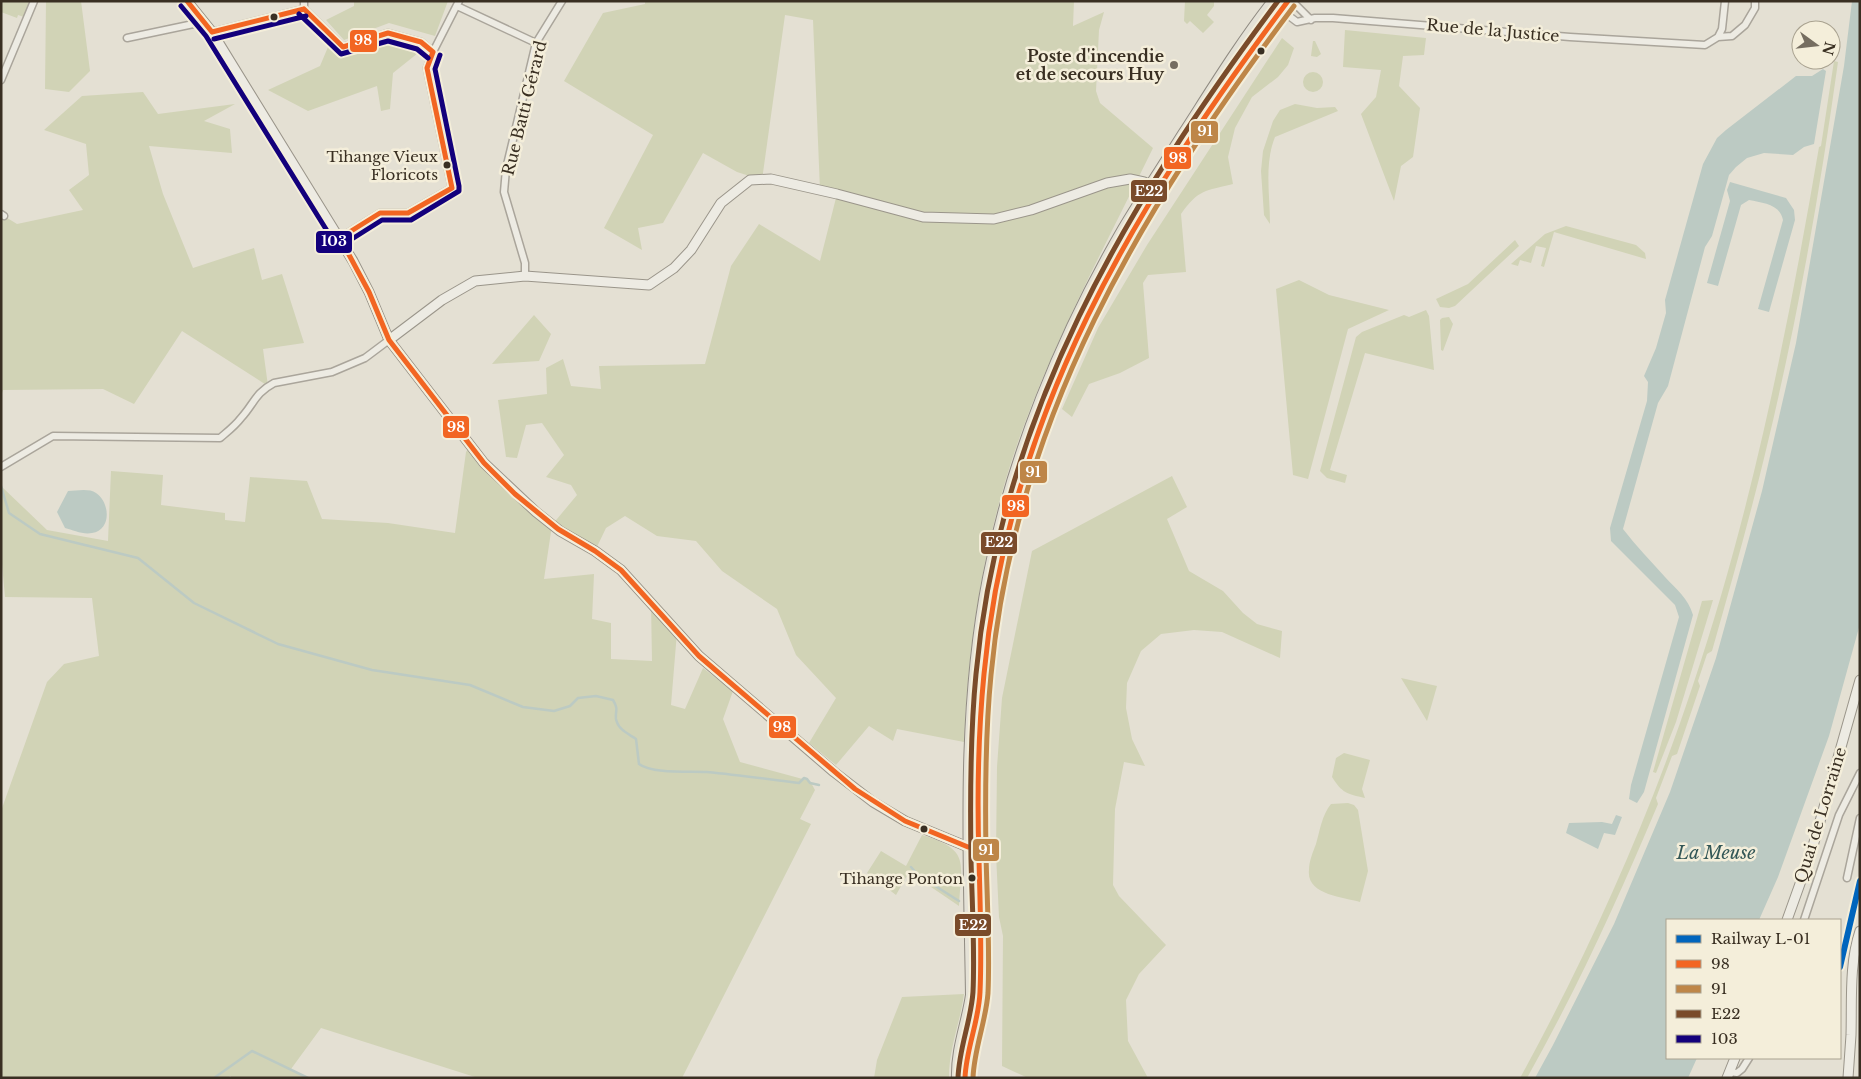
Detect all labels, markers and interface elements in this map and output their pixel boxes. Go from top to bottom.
unlabelled marker [269,12,279,22]
street label: Rue de la Justice [1426,14,1560,46]
north arrow [1791,20,1841,70]
line badge: 98 [349,29,378,53]
text: 98 [354,31,372,49]
street label: Rue Batti Gérard [498,38,550,177]
text: N [1818,40,1839,57]
place label: Poste d'incendie et de secours Huy [1016,46,1165,84]
unlabelled marker [1256,46,1266,56]
marker: Poste d'incendie et de secours Huy [1168,59,1180,71]
line badge: 91 [1190,120,1219,144]
text: 91 [1197,122,1213,140]
line badge: 98 [1163,146,1192,170]
place label: Tihange Vieux Floricots [327,147,438,184]
text: 98 [1169,149,1187,167]
marker: Tihange Vieux Floricots [442,160,452,170]
line badge: E22 [1130,179,1168,203]
text: E22 [1135,182,1163,200]
line badge: 103 [315,230,353,254]
text: 103 [321,232,347,250]
line badge: 98 [442,415,470,439]
text: 98 [447,418,465,436]
line badge: 91 [1019,460,1048,484]
text: 91 [1025,463,1041,481]
line badge: 98 [1001,494,1030,518]
text: 98 [1007,497,1025,515]
line badge: E22 [980,531,1018,555]
text: E22 [985,533,1013,551]
line badge: 98 [768,715,797,739]
text: 98 [773,718,791,736]
street label: Quai de Lorraine [1790,745,1850,885]
unlabelled marker [919,824,929,834]
line badge: 91 [972,838,1000,862]
text: 91 [978,841,994,859]
water label: La Meuse [1676,842,1755,864]
place label: Tihange Ponton [840,869,963,888]
marker: Tihange Ponton [967,873,977,883]
line badge: E22 [954,913,992,937]
text: E22 [959,916,987,934]
legend [1666,919,1841,1059]
text: Railway L-01 [1711,929,1810,948]
text: 98 [1711,954,1730,973]
text: 91 [1711,979,1727,998]
text: E22 [1711,1004,1740,1023]
text: 103 [1711,1029,1738,1048]

